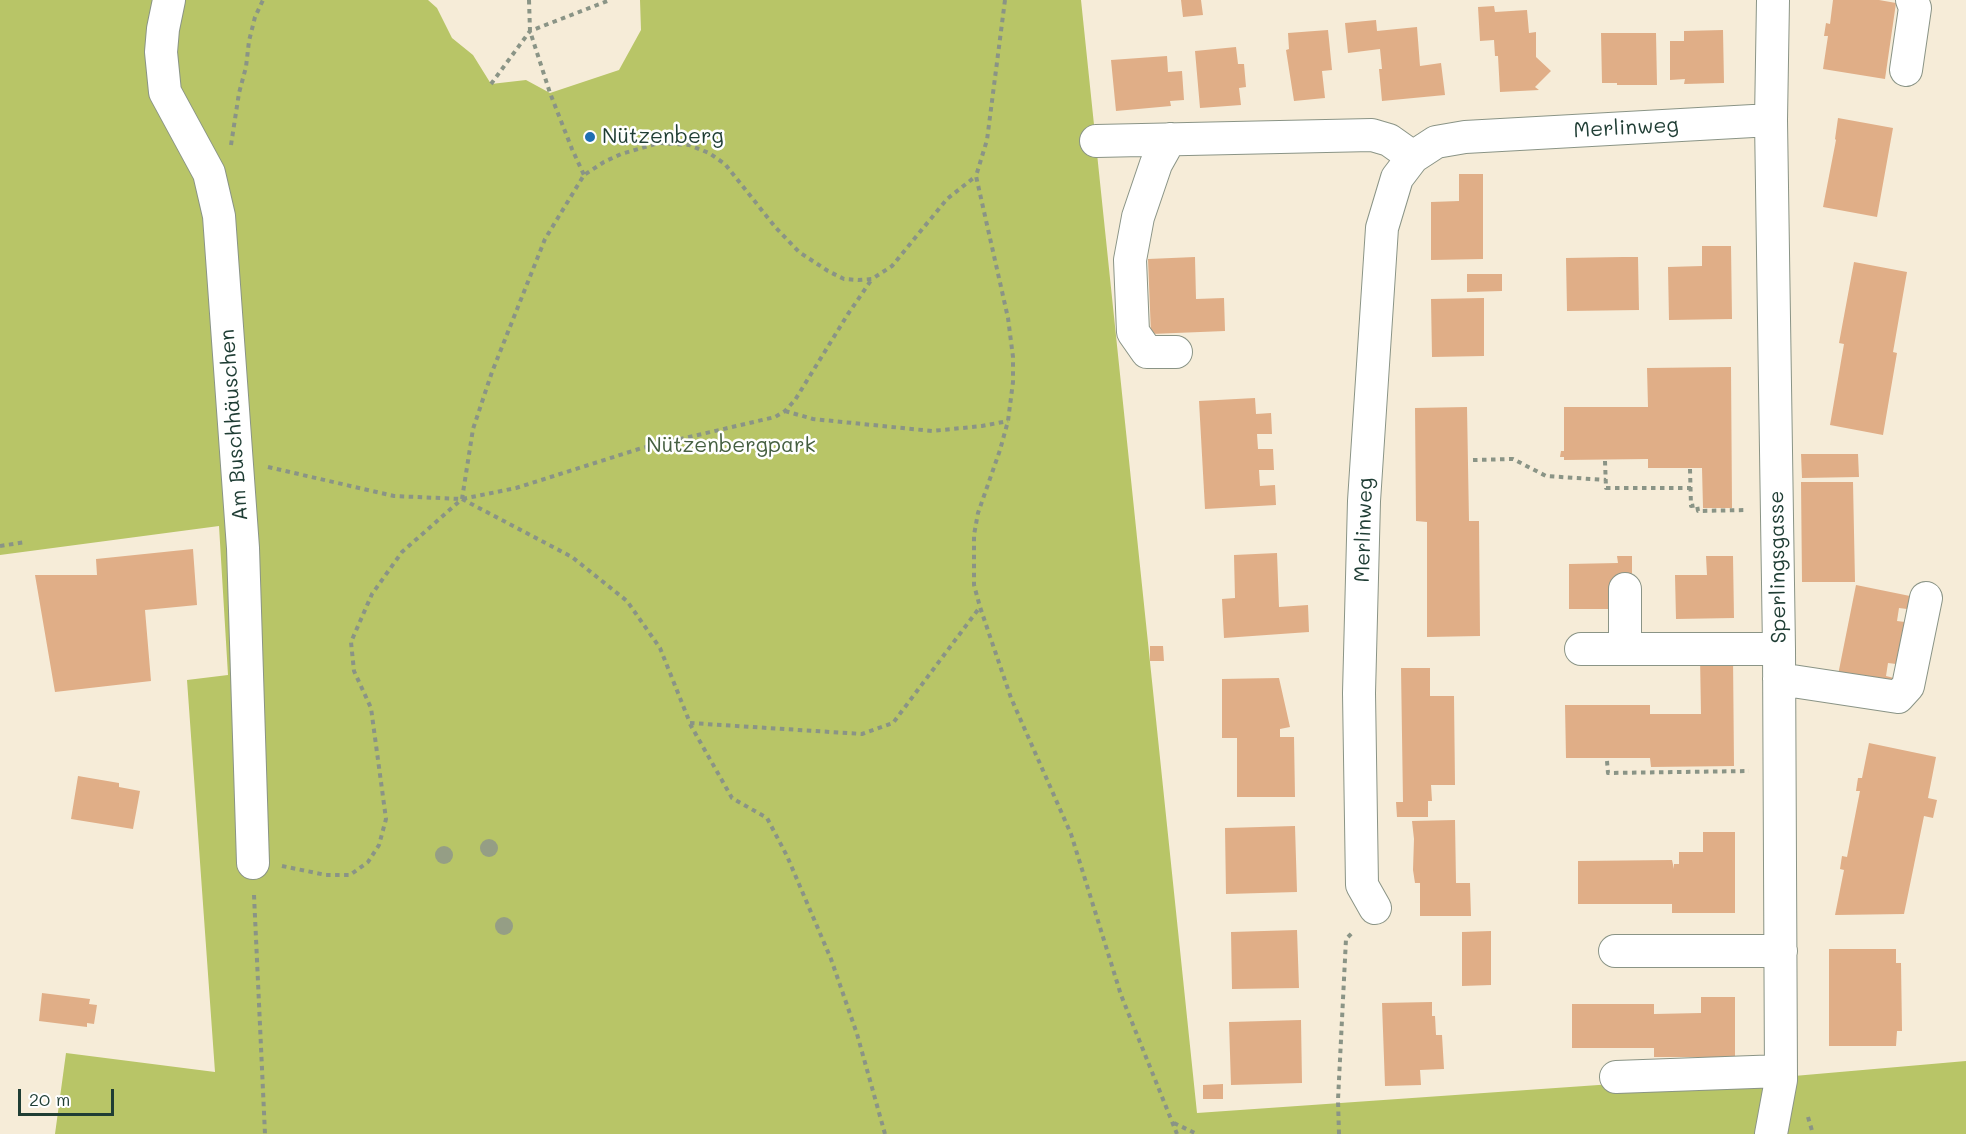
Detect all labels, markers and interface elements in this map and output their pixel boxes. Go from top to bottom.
street label: Merlinweg [1573,113,1679,143]
place label: Nützenberg [602,124,724,150]
marker: Nützenberg [583,130,597,144]
street label: Am Buschhäuschen [215,328,253,522]
park label: Nützenbergpark [646,433,816,459]
street label: Merlinweg [1350,477,1378,583]
street label: Sperlingsgasse [1764,490,1792,644]
scale bar [21,1077,117,1115]
text: 20 m [29,1087,70,1111]

